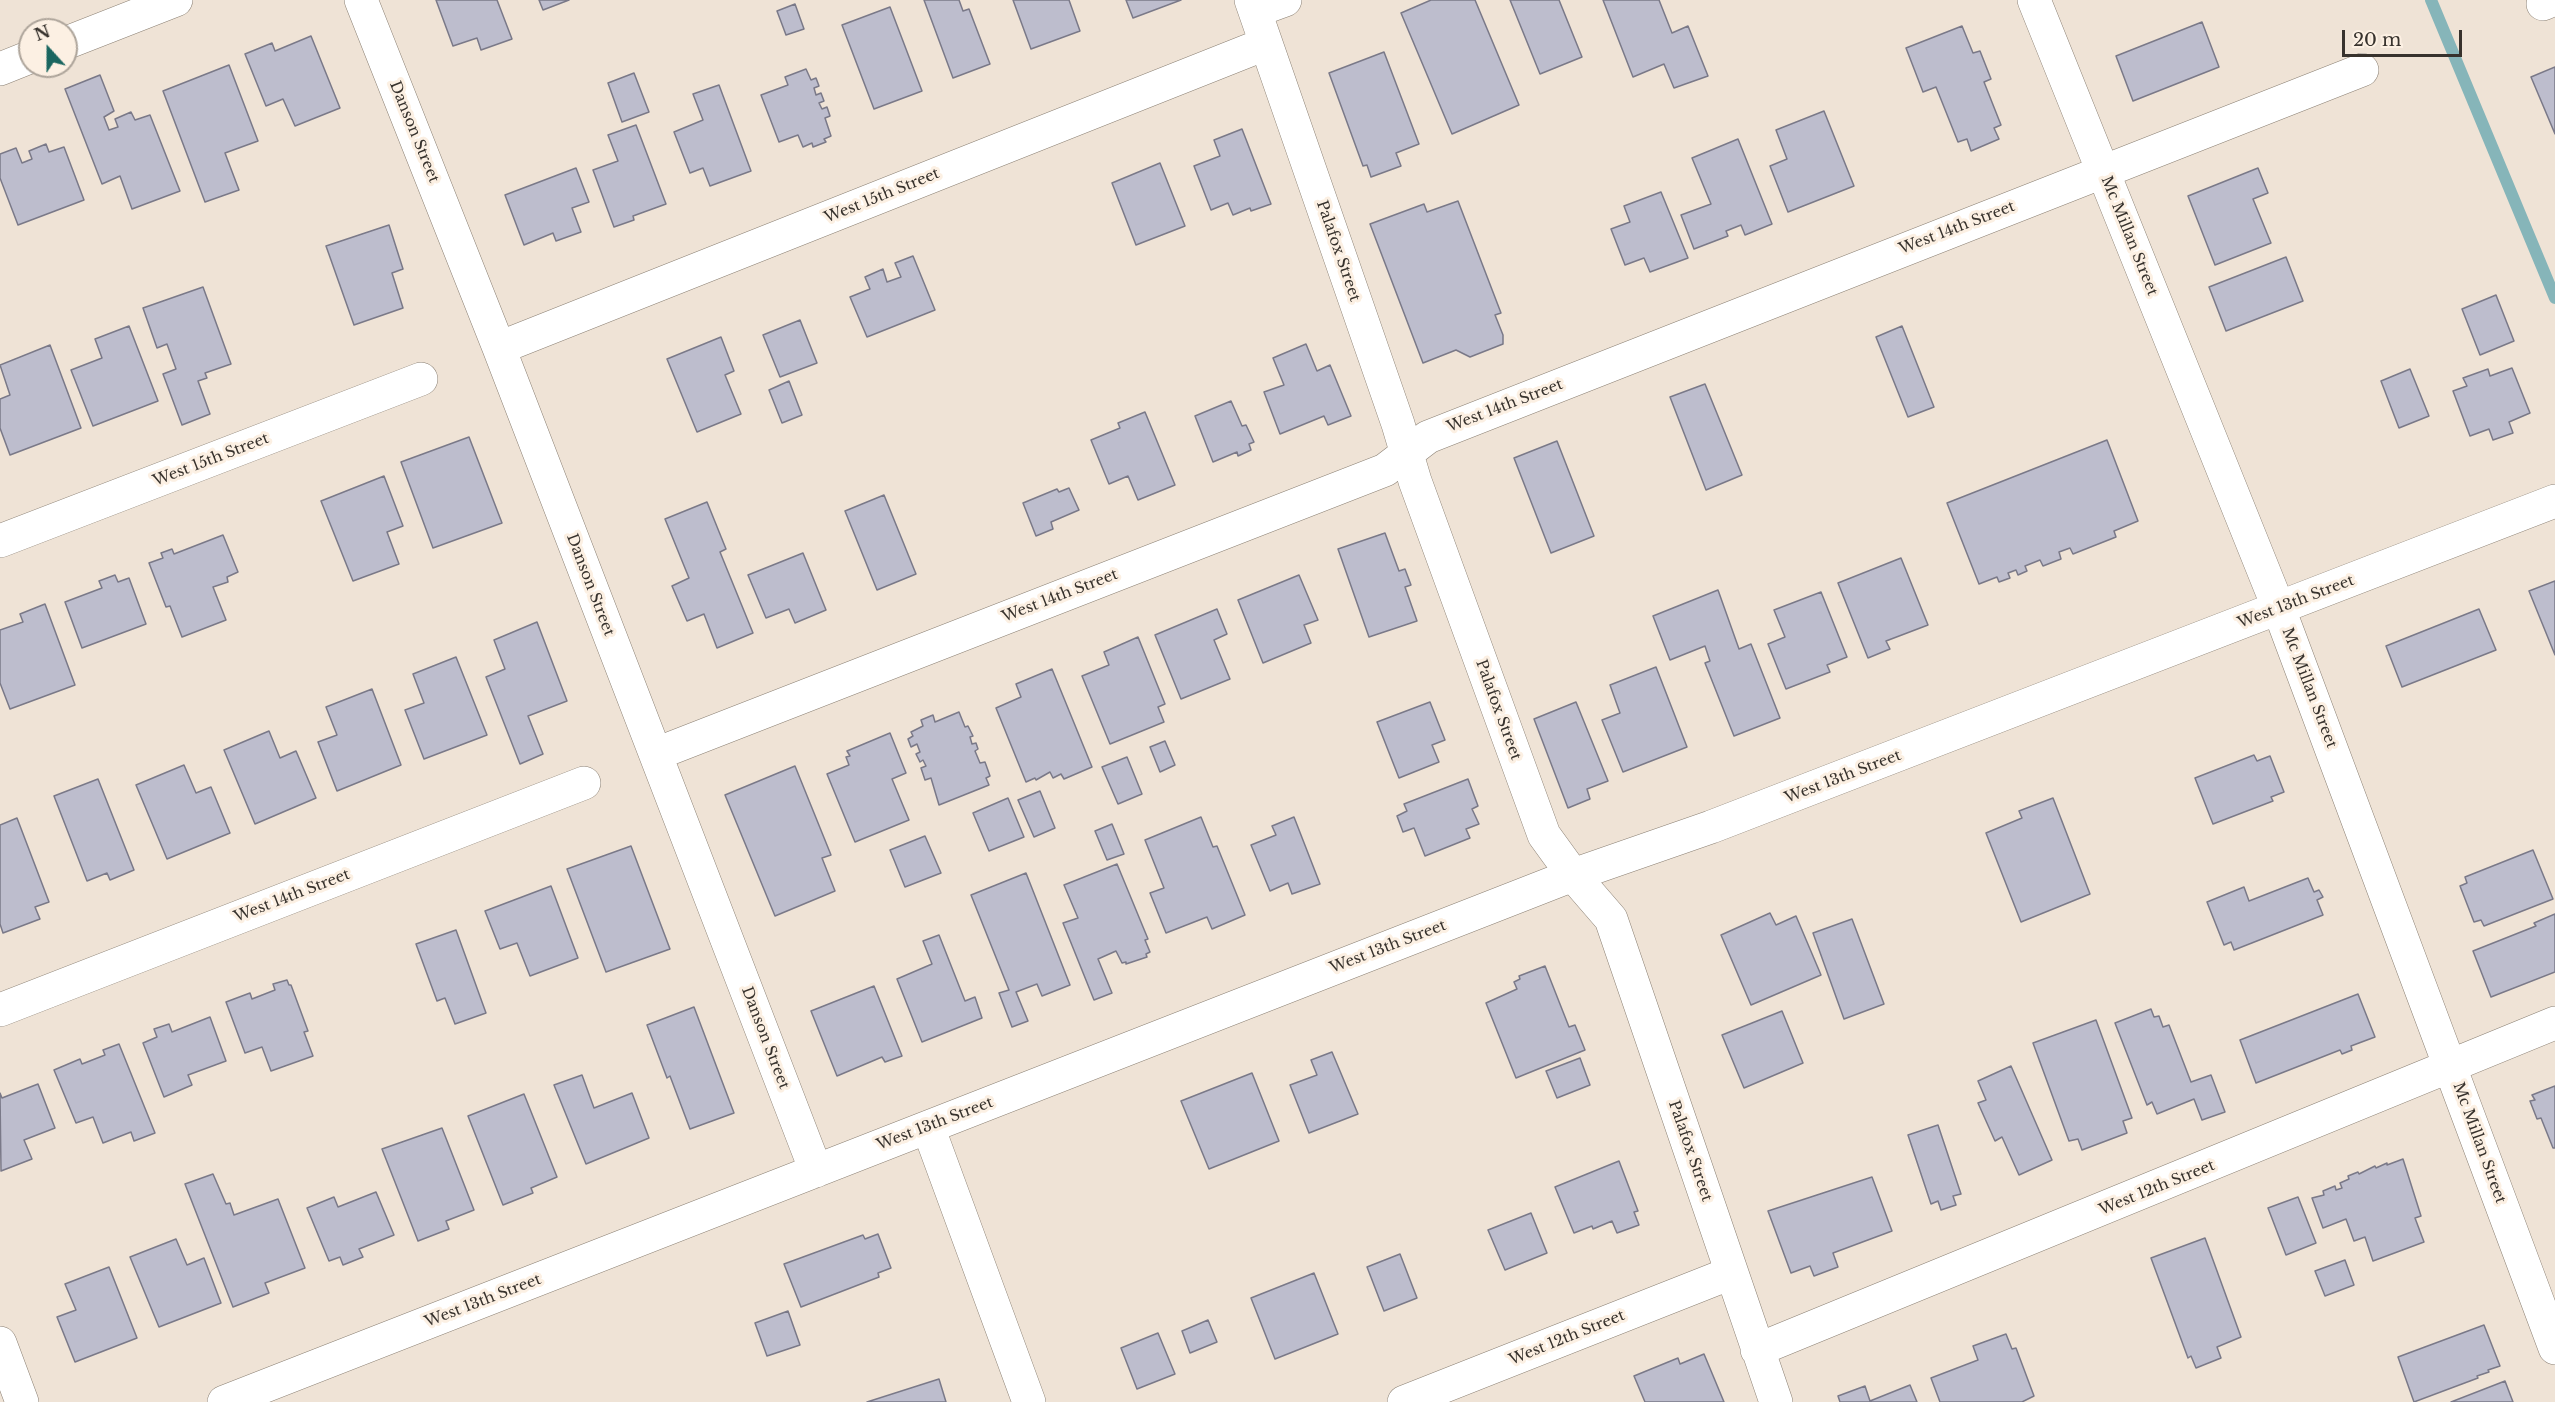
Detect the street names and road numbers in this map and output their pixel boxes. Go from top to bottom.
street label: Danson Street [385,78,443,186]
street label: West 15th Street [822,165,942,227]
street label: Mc Millan Street [2097,173,2161,299]
street label: Palafox Street [1312,198,1364,304]
street label: West 14th Street [1896,198,2018,258]
street label: West 14th Street [1444,376,1566,436]
street label: West 15th Street [151,430,271,490]
street label: Danson Street [562,531,618,639]
street label: West 14th Street [999,566,1121,626]
street label: West 13th Street [2235,572,2357,632]
street label: Mc Millan Street [2278,625,2340,751]
street label: Palafox Street [1471,657,1525,763]
street label: West 13th Street [1782,747,1904,807]
street label: West 14th Street [231,866,353,926]
street label: West 13th Street [1327,917,1449,977]
street label: Danson Street [737,984,793,1092]
street label: Mc Millan Street [2449,1080,2509,1206]
street label: West 13th Street [874,1094,996,1154]
street label: Palafox Street [1664,1098,1716,1204]
street label: West 12th Street [2097,1157,2217,1219]
street label: West 13th Street [422,1271,544,1331]
street label: West 12th Street [1507,1307,1627,1369]

